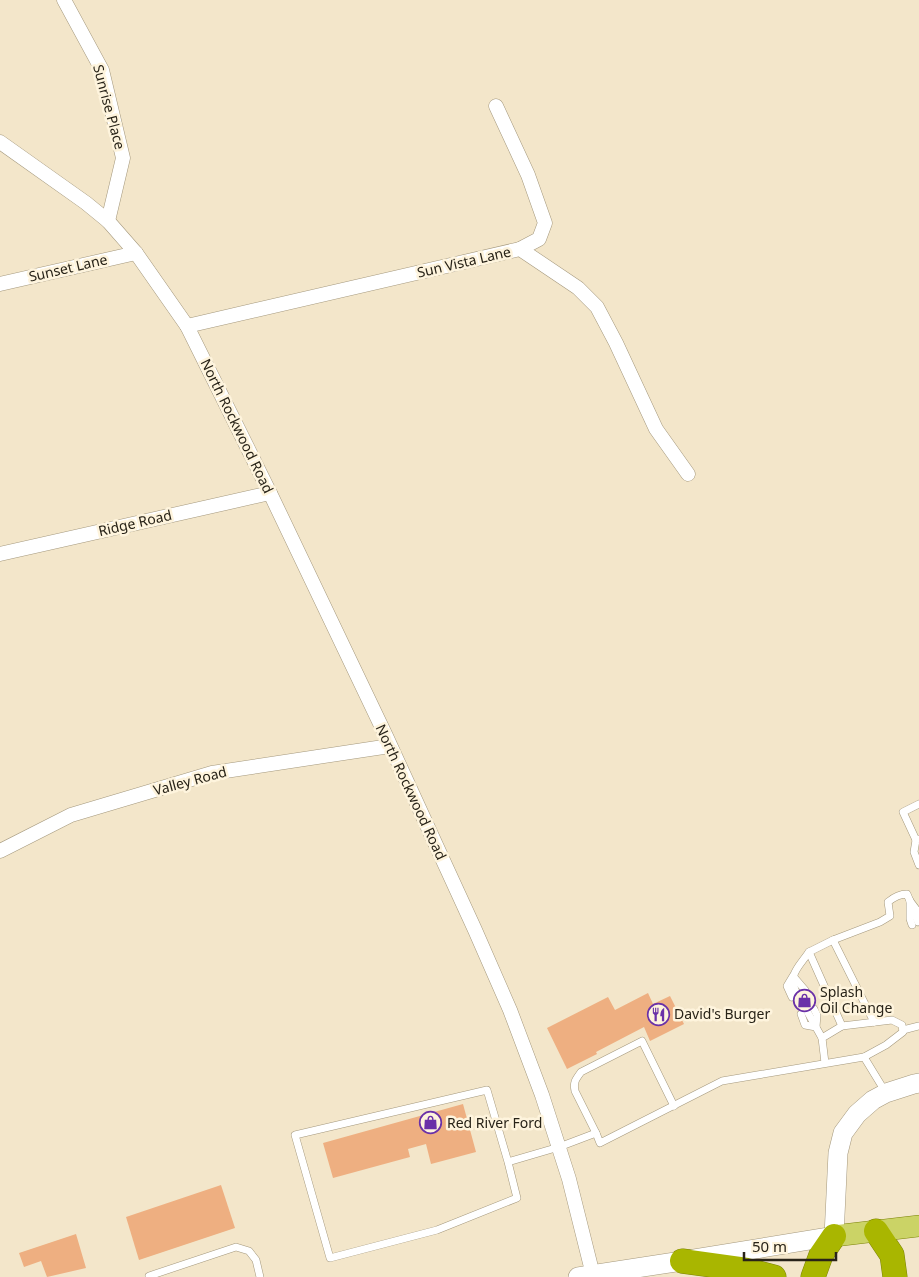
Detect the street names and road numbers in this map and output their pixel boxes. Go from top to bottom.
street label: Sunrise Place [89,62,130,152]
street label: Sun Vista Lane [415,241,513,282]
street label: Sunset Lane [27,249,109,286]
street label: North Rockwood Road [197,355,278,496]
street label: Ridge Road [96,505,173,540]
street label: North Rockwood Road [372,721,451,863]
street label: Valley Road [151,762,229,799]

